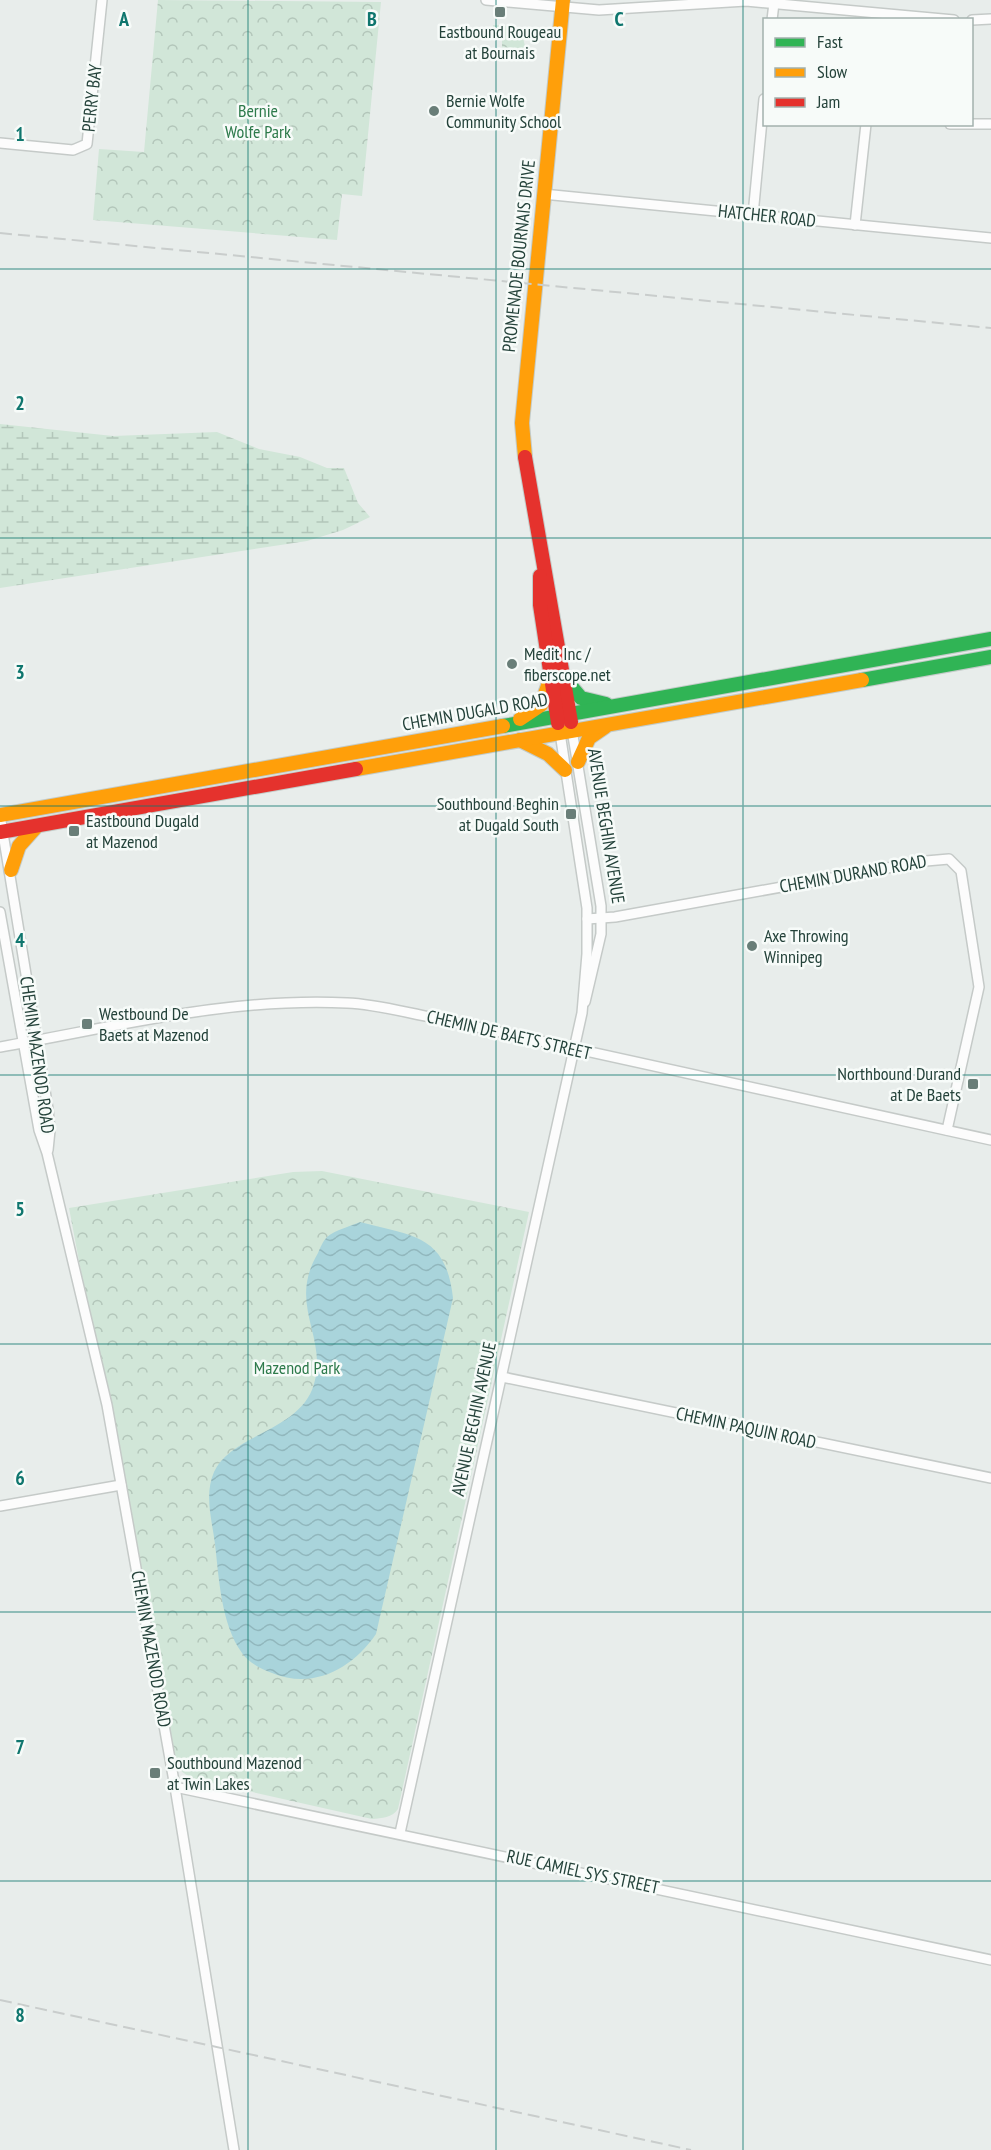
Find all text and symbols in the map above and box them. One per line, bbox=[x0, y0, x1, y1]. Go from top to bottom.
marker: Eastbound Rougeau at Bournais bbox=[493, 5, 507, 19]
text: A bbox=[118, 6, 130, 32]
text: B bbox=[367, 6, 377, 32]
text: C bbox=[614, 6, 624, 32]
legend bbox=[763, 18, 973, 126]
place label: Eastbound Rougeau at Bournais bbox=[439, 20, 561, 64]
text: Fast bbox=[817, 30, 843, 53]
text: Slow bbox=[817, 60, 848, 83]
street label: PERRY BAY bbox=[77, 62, 107, 133]
place label: Bernie Wolfe Community School bbox=[446, 89, 562, 133]
text: Jam bbox=[816, 90, 840, 113]
park label: Bernie Wolfe Park bbox=[225, 99, 291, 143]
marker: Bernie Wolfe Community School bbox=[427, 104, 441, 118]
text: 1 bbox=[15, 121, 25, 147]
street label: PROMENADE BOURNAIS DRIVE bbox=[497, 159, 540, 353]
street label: HATCHER ROAD bbox=[717, 199, 817, 232]
text: 2 bbox=[15, 390, 25, 416]
place label: Medit Inc / fiberscope.net bbox=[524, 642, 611, 686]
marker: Medit Inc / fiberscope.net bbox=[505, 657, 519, 671]
text: 3 bbox=[15, 659, 25, 685]
street label: CHEMIN DUGALD ROAD bbox=[400, 687, 549, 736]
street label: AVENUE BEGHIN AVENUE bbox=[583, 747, 630, 905]
place label: Southbound Beghin at Dugald South bbox=[437, 792, 559, 836]
marker: Southbound Beghin at Dugald South bbox=[564, 807, 578, 821]
place label: Eastbound Dugald at Mazenod bbox=[86, 809, 199, 853]
marker: Eastbound Dugald at Mazenod bbox=[67, 824, 81, 838]
street label: CHEMIN DURAND ROAD bbox=[778, 849, 928, 898]
place label: Axe Throwing Winnipeg bbox=[764, 924, 849, 968]
text: 4 bbox=[15, 927, 25, 953]
marker: Axe Throwing Winnipeg bbox=[745, 939, 759, 953]
street label: CHEMIN MAZENOD ROAD bbox=[15, 975, 60, 1135]
place label: Westbound De Baets at Mazenod bbox=[99, 1002, 209, 1046]
street label: CHEMIN DE BAETS STREET bbox=[425, 1004, 594, 1065]
marker: Westbound De Baets at Mazenod bbox=[80, 1017, 94, 1031]
place label: Northbound Durand at De Baets bbox=[837, 1062, 961, 1106]
marker: Northbound Durand at De Baets bbox=[966, 1077, 980, 1091]
text: 5 bbox=[15, 1196, 25, 1222]
street label: AVENUE BEGHIN AVENUE bbox=[446, 1340, 501, 1498]
park label: Mazenod Park bbox=[254, 1356, 340, 1379]
street label: CHEMIN PAQUIN ROAD bbox=[674, 1401, 818, 1454]
text: 6 bbox=[15, 1465, 25, 1491]
street label: CHEMIN MAZENOD ROAD bbox=[126, 1569, 177, 1729]
text: 7 bbox=[15, 1734, 25, 1760]
place label: Southbound Mazenod at Twin Lakes bbox=[167, 1751, 302, 1795]
marker: Southbound Mazenod at Twin Lakes bbox=[148, 1766, 162, 1780]
street label: RUE CAMIEL SYS STREET bbox=[505, 1844, 661, 1899]
text: 8 bbox=[15, 2002, 25, 2028]

